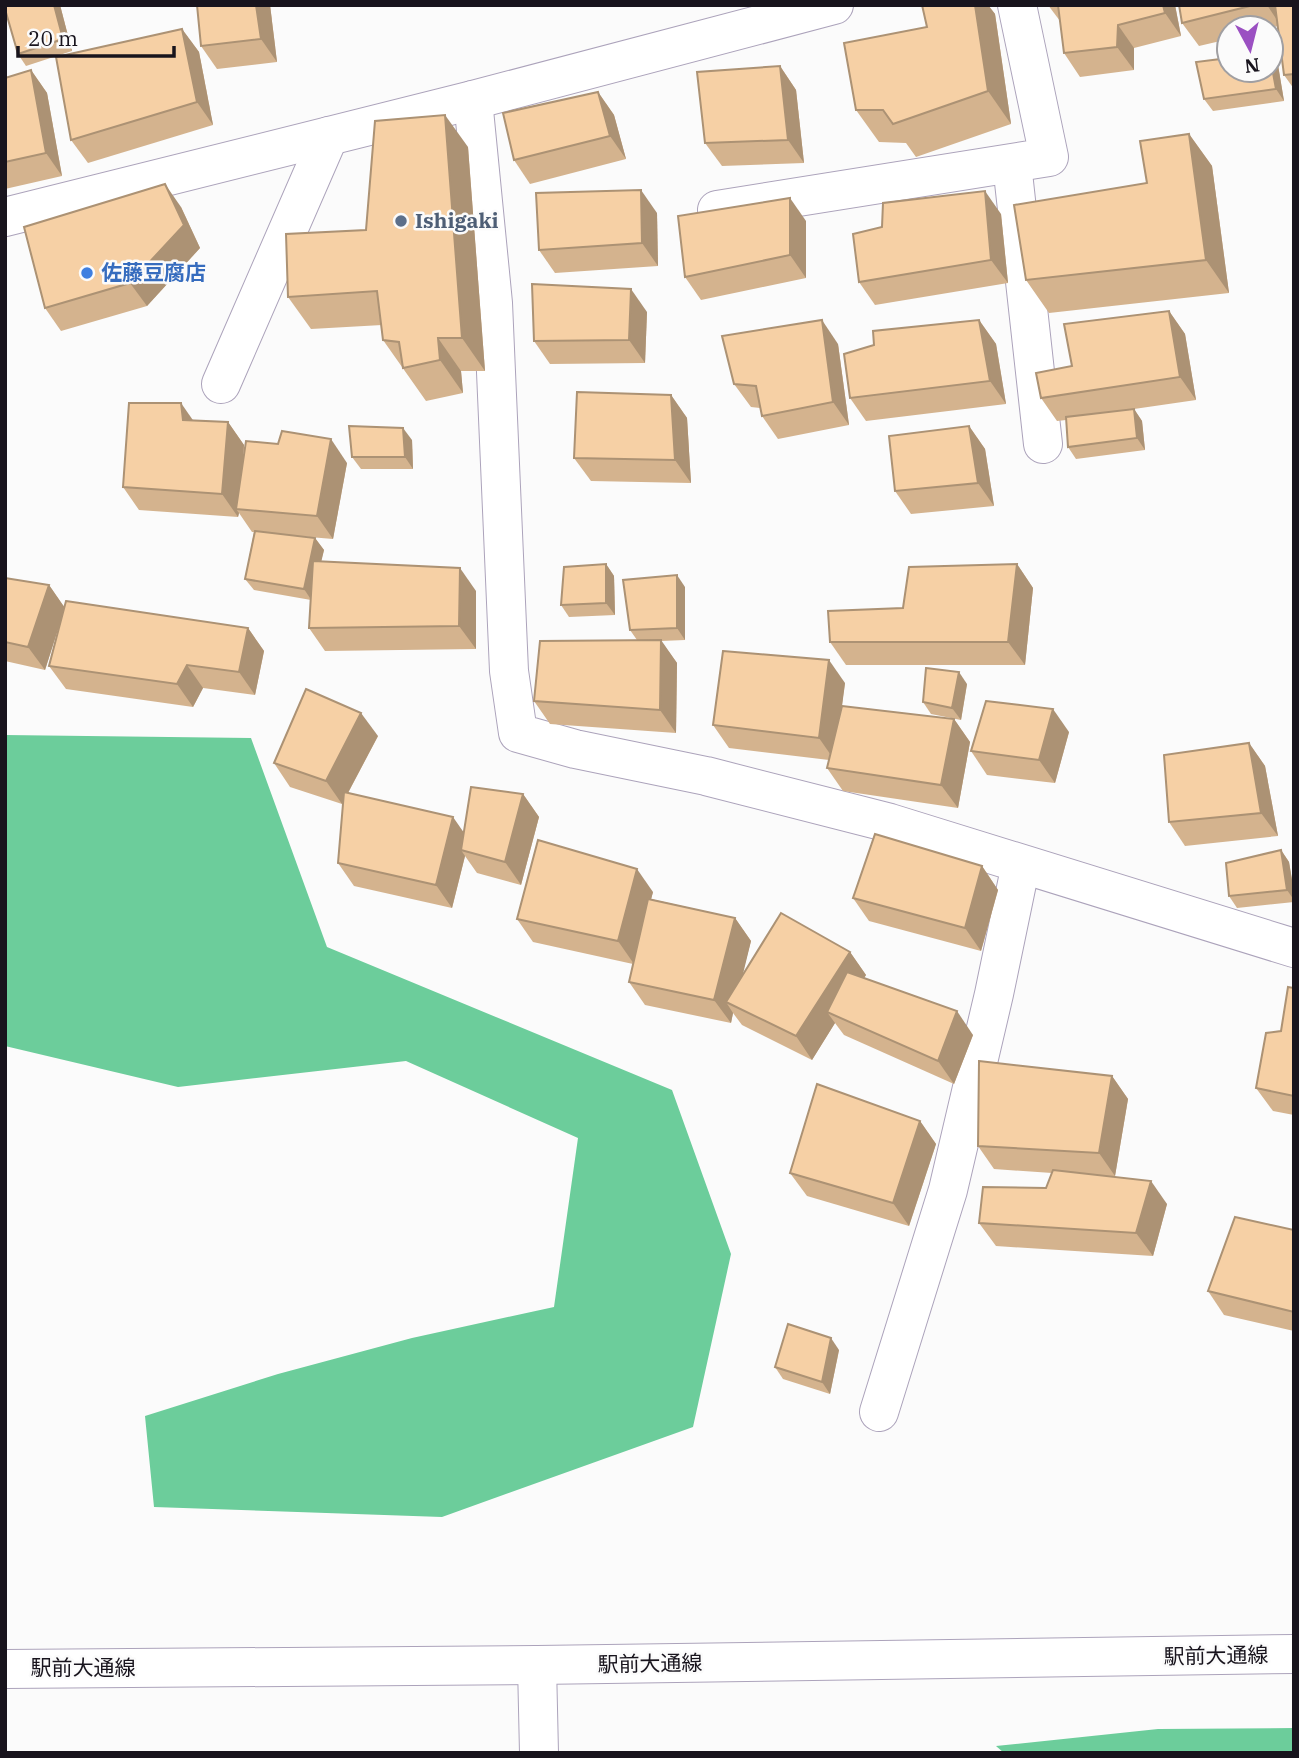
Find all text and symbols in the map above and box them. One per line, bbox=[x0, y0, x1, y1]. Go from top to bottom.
scale bar bbox=[18, 14, 173, 58]
north arrow bbox=[1215, 14, 1285, 84]
text: 20 m bbox=[28, 24, 78, 52]
text: N bbox=[1243, 53, 1261, 79]
place label: Ishigaki bbox=[415, 206, 499, 234]
marker: Ishigaki bbox=[393, 213, 409, 229]
place label: 佐藤豆腐店 bbox=[101, 258, 206, 286]
marker: 佐藤豆腐店 bbox=[79, 265, 95, 281]
street label: 駅前大通線 bbox=[1163, 1640, 1269, 1670]
street label: 駅前大通線 bbox=[597, 1648, 703, 1678]
street label: 駅前大通線 bbox=[31, 1653, 136, 1681]

